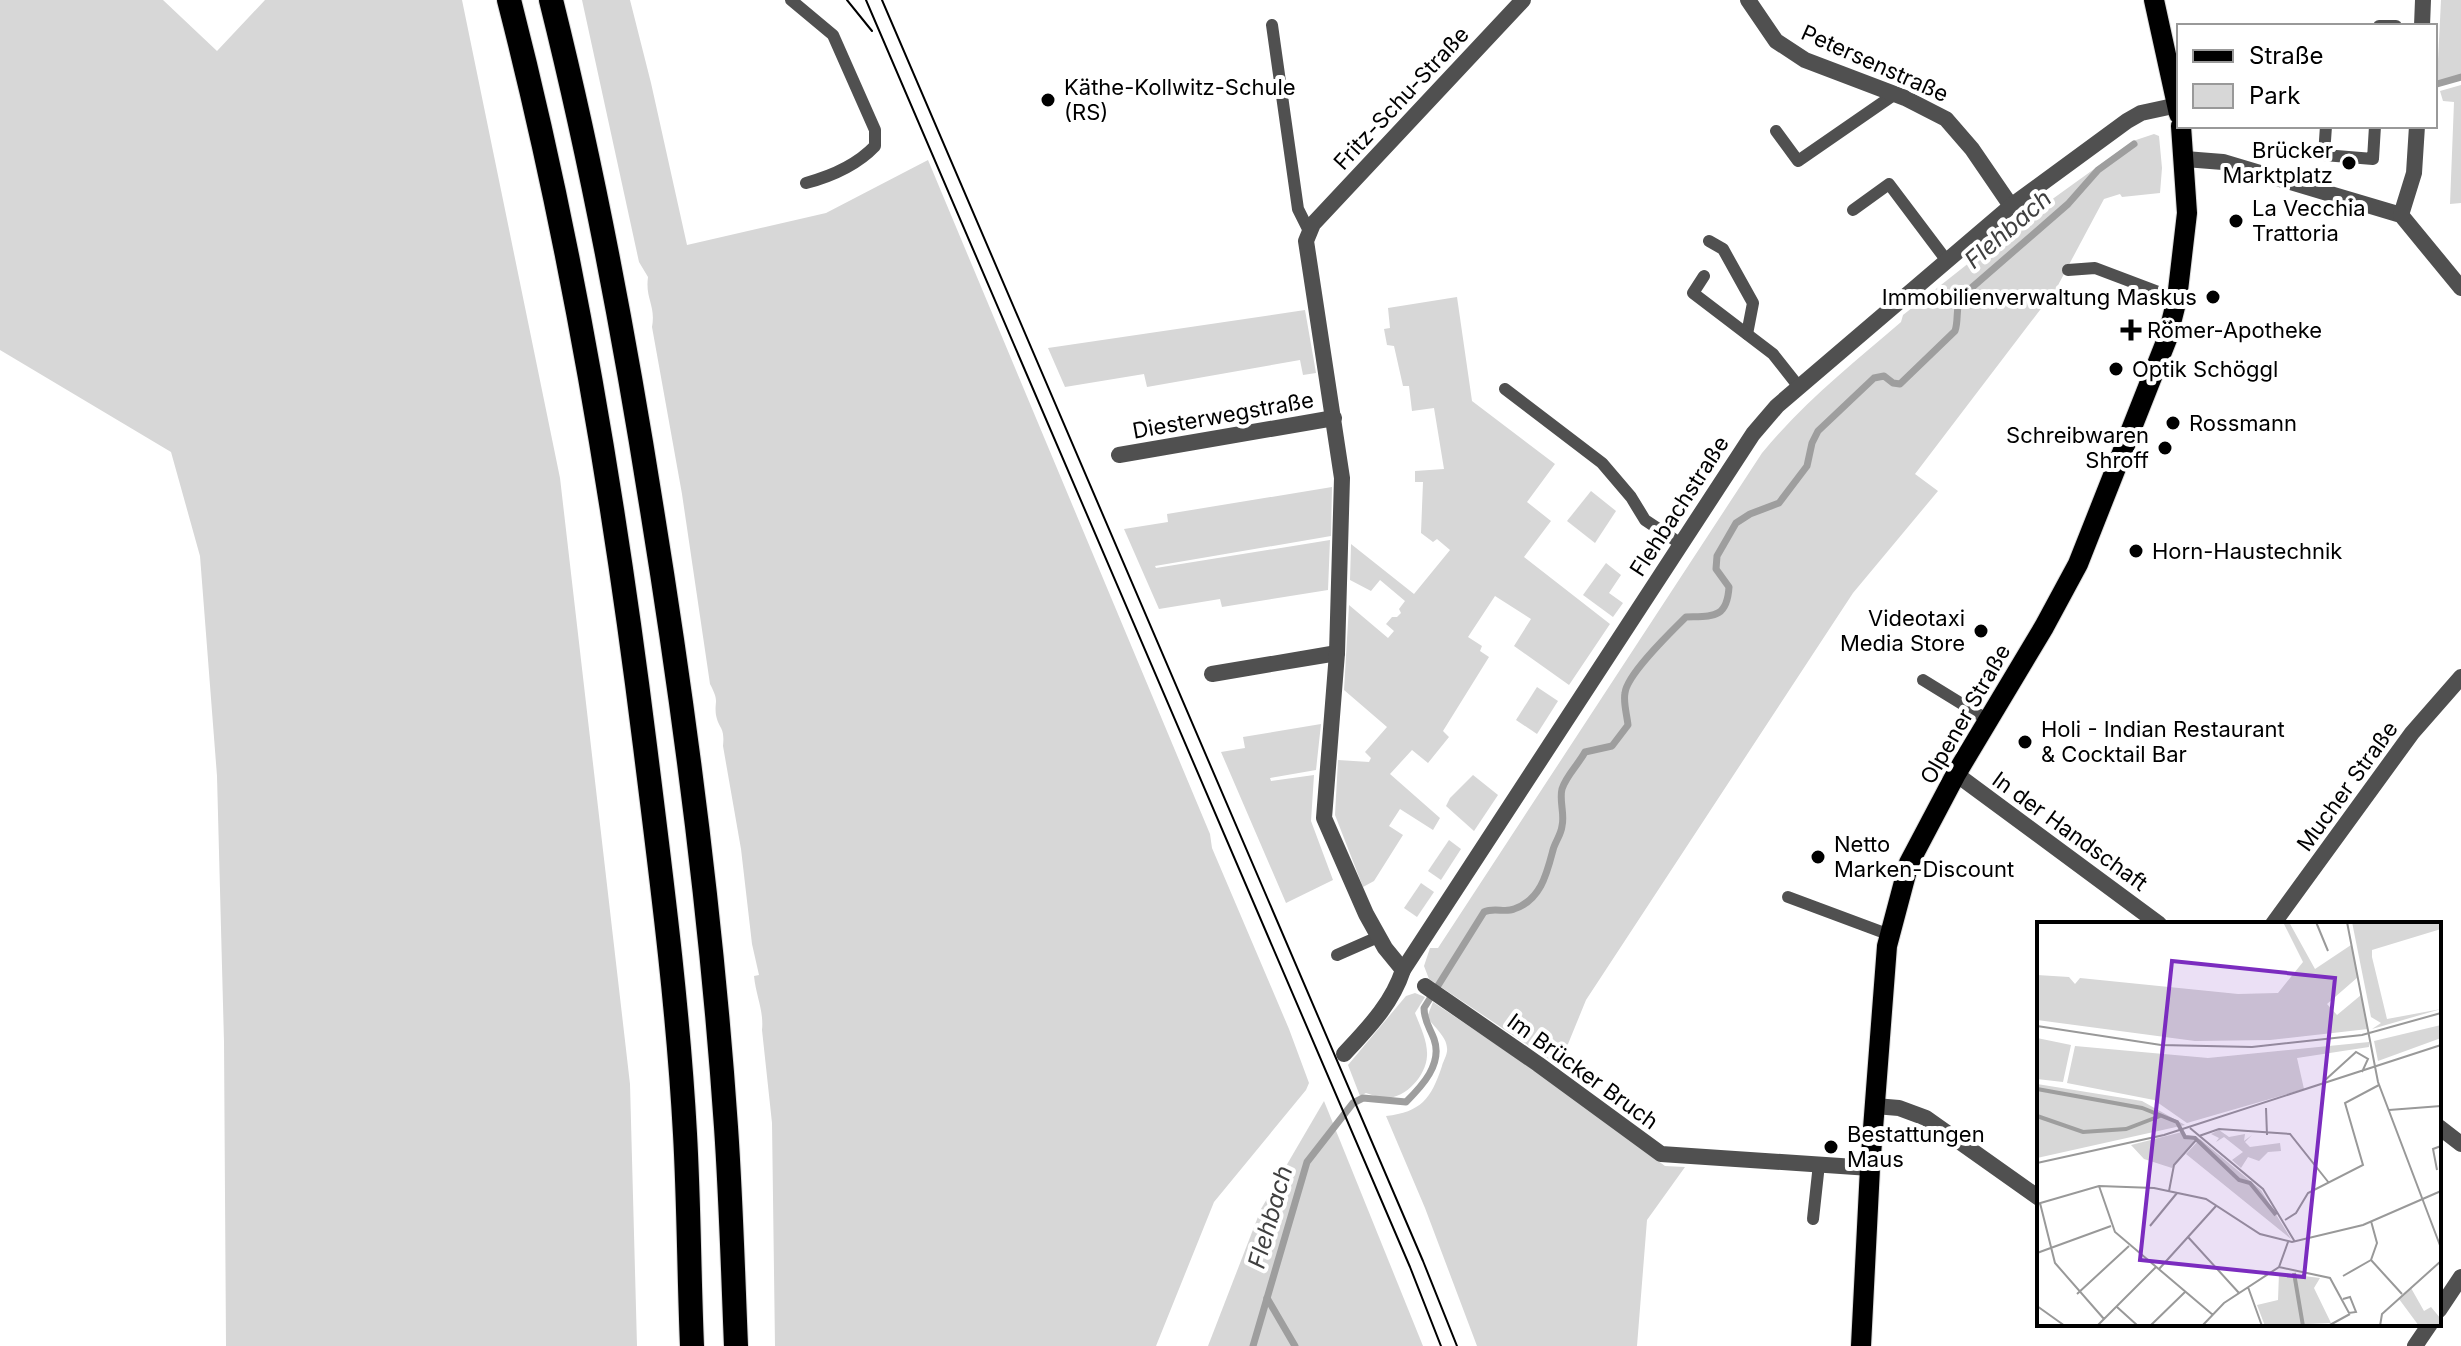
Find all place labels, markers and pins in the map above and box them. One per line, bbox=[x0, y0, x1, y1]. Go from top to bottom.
place label: Käthe-Kollwitz-Schule (RS) bbox=[1064, 74, 1296, 125]
marker: Käthe-Kollwitz-Schule (RS) bbox=[1039, 91, 1057, 109]
place label: Brücker Marktplatz bbox=[2222, 137, 2333, 188]
marker: Brücker Marktplatz bbox=[2340, 154, 2358, 172]
place label: La Vecchia Trattoria bbox=[2252, 195, 2366, 246]
marker: La Vecchia Trattoria bbox=[2227, 212, 2245, 230]
place label: Immobilienverwaltung Maskus bbox=[1882, 284, 2197, 310]
marker: Immobilienverwaltung Maskus bbox=[2204, 288, 2222, 306]
place label: Römer-Apotheke bbox=[2147, 317, 2322, 343]
marker: Römer-Apotheke bbox=[2122, 321, 2140, 339]
place label: Optik Schöggl bbox=[2132, 356, 2278, 382]
marker: Optik Schöggl bbox=[2107, 360, 2125, 378]
place label: Rossmann bbox=[2189, 410, 2297, 436]
marker: Rossmann bbox=[2164, 414, 2182, 432]
place label: Schreibwaren Shroff bbox=[2006, 422, 2149, 473]
marker: Schreibwaren Shroff bbox=[2156, 439, 2174, 457]
place label: Horn-Haustechnik bbox=[2152, 538, 2342, 564]
marker: Horn-Haustechnik bbox=[2127, 542, 2145, 560]
place label: Videotaxi Media Store bbox=[1840, 605, 1965, 656]
marker: Videotaxi Media Store bbox=[1972, 622, 1990, 640]
place label: Holi - Indian Restaurant & Cocktail Bar bbox=[2041, 716, 2285, 767]
marker: Holi - Indian Restaurant & Cocktail Bar bbox=[2016, 733, 2034, 751]
place label: Netto Marken-Discount bbox=[1834, 831, 2014, 882]
marker: Netto Marken-Discount bbox=[1809, 848, 1827, 866]
place label: Bestattungen Maus bbox=[1847, 1121, 1985, 1172]
marker: Bestattungen Maus bbox=[1822, 1138, 1840, 1156]

